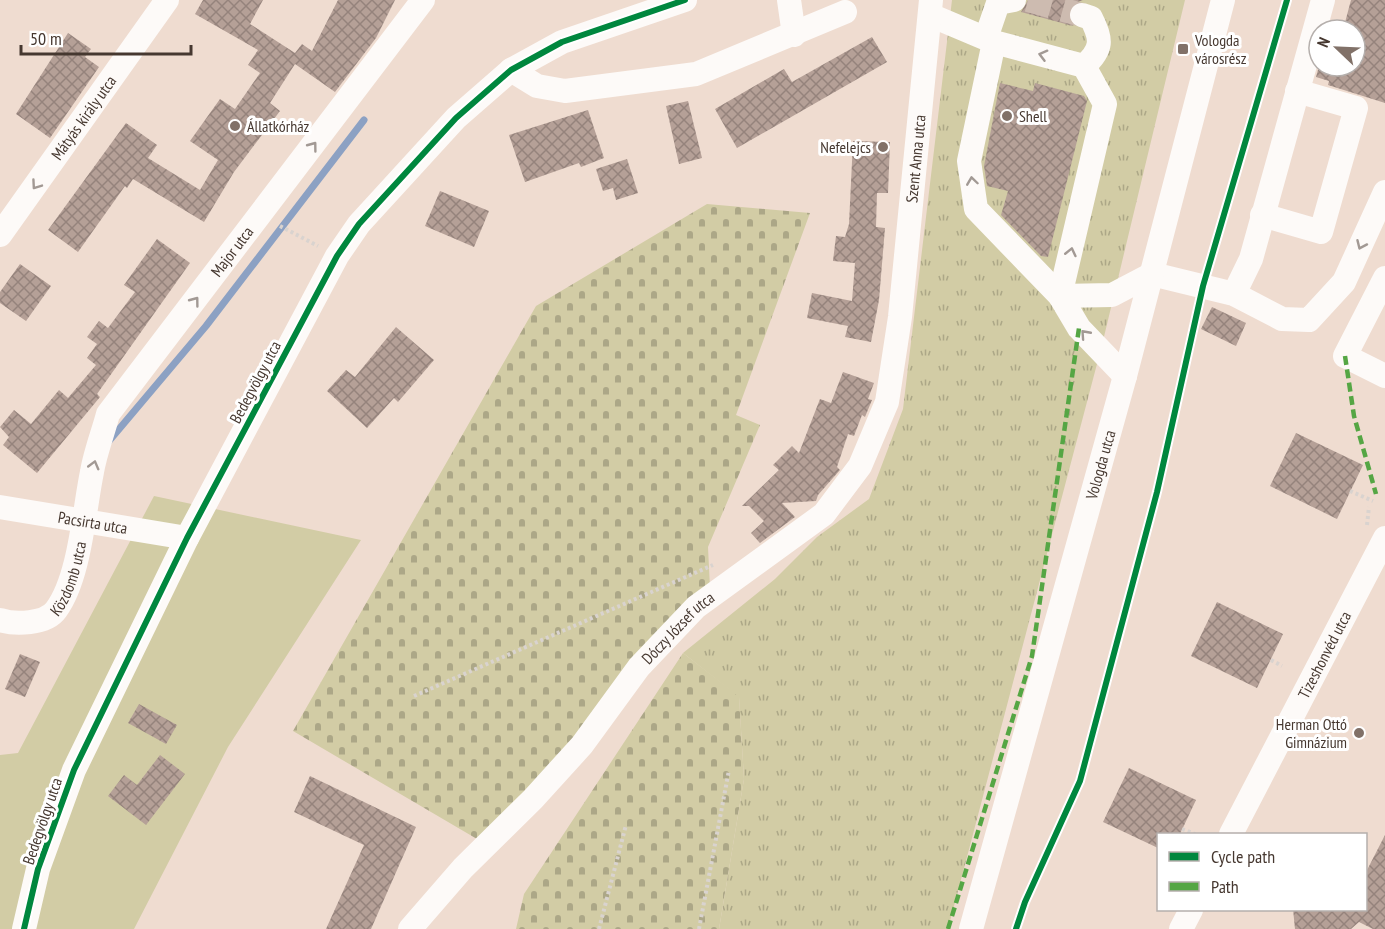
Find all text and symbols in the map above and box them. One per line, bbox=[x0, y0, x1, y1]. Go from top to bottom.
scale bar bbox=[21, 18, 190, 56]
north arrow bbox=[1307, 18, 1367, 78]
text: 50 m bbox=[30, 27, 62, 50]
place label: Vologda városrész bbox=[1194, 30, 1247, 68]
text: N bbox=[1312, 34, 1334, 50]
marker: Vologda városrész bbox=[1176, 42, 1190, 56]
one-way arrow bbox=[1038, 50, 1049, 62]
street label: Mátyás király utca bbox=[47, 72, 120, 164]
place label: Shell bbox=[1019, 106, 1047, 126]
marker: Shell bbox=[1000, 109, 1014, 123]
street label: Szent Anna utca bbox=[901, 114, 930, 204]
place label: Állatkórház bbox=[247, 116, 310, 136]
marker: Állatkórház bbox=[228, 119, 242, 133]
place label: Nefelejcs bbox=[820, 137, 871, 157]
marker: Nefelejcs bbox=[876, 140, 890, 154]
one-way arrow bbox=[306, 141, 317, 152]
one-way arrow bbox=[966, 177, 978, 186]
one-way arrow bbox=[32, 178, 43, 189]
street label: Major utca bbox=[206, 222, 257, 281]
one-way arrow bbox=[1356, 239, 1368, 250]
one-way arrow bbox=[1063, 247, 1076, 257]
one-way arrow bbox=[188, 297, 199, 308]
one-way arrow bbox=[1081, 330, 1092, 341]
street label: Bedegvölgy utca bbox=[225, 337, 285, 427]
street label: Vologda utca bbox=[1081, 428, 1119, 503]
one-way arrow bbox=[87, 460, 99, 470]
street label: Pacsirta utca bbox=[56, 507, 129, 538]
street label: Közdomb utca bbox=[45, 540, 90, 620]
street label: Dóczy József utca bbox=[637, 587, 718, 668]
street label: Tizeshonvéd utca bbox=[1293, 608, 1355, 702]
place label: Herman Ottó Gimnázium bbox=[1276, 714, 1347, 752]
marker: Herman Ottó Gimnázium bbox=[1352, 726, 1366, 740]
street label: Bedegvölgy utca bbox=[18, 775, 66, 867]
legend bbox=[1157, 833, 1367, 911]
text: Cycle path bbox=[1211, 845, 1275, 868]
text: Path bbox=[1211, 875, 1239, 898]

